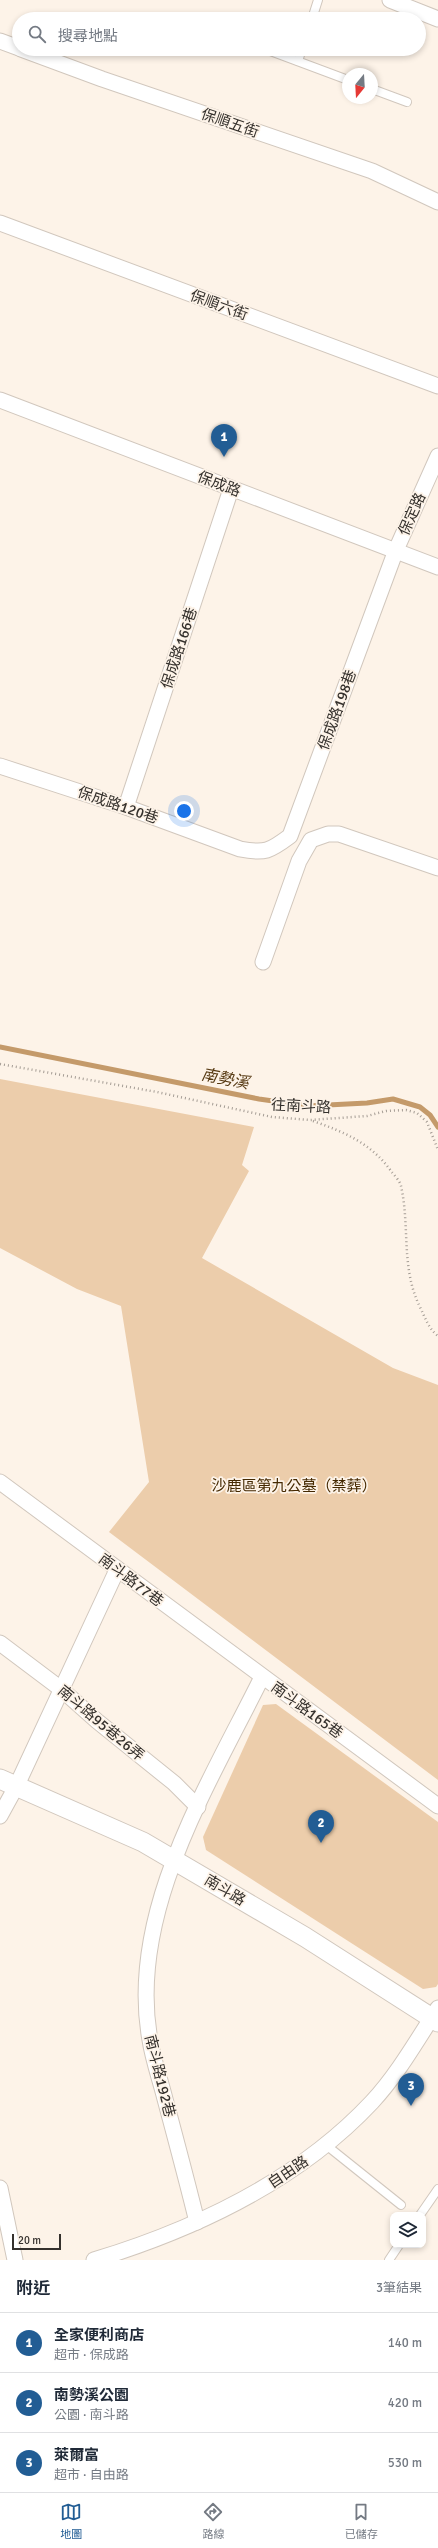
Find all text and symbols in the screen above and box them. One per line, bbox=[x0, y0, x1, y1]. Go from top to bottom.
search box bbox=[12, 12, 426, 56]
icon: search bbox=[26, 23, 48, 45]
text: 搜尋地點 bbox=[58, 27, 118, 45]
north arrow bbox=[342, 68, 378, 104]
street label: 保順五街 bbox=[199, 105, 261, 141]
street label: 保順六街 bbox=[188, 286, 250, 324]
pin: 1 bbox=[211, 424, 237, 457]
street label: 保成路 bbox=[195, 468, 243, 500]
street label: 保定路 bbox=[395, 490, 429, 538]
street label: 保成路166巷 bbox=[157, 605, 201, 691]
street label: 保成路198巷 bbox=[314, 667, 360, 753]
street label: 保成路120巷 bbox=[75, 783, 161, 827]
your location bbox=[174, 801, 194, 821]
water label: 南勢溪 bbox=[200, 1065, 252, 1094]
street label: 往南斗路 bbox=[271, 1095, 331, 1117]
park label: 沙鹿區第九公墓（禁葬） bbox=[211, 1477, 377, 1495]
street label: 南斗路77巷 bbox=[95, 1550, 167, 1610]
street label: 南斗路165巷 bbox=[268, 1678, 346, 1742]
street label: 南斗路95巷26弄 bbox=[54, 1682, 148, 1764]
pin: 2 bbox=[308, 1810, 334, 1843]
street label: 南斗路 bbox=[201, 1871, 249, 1909]
street label: 南斗路192巷 bbox=[141, 2033, 179, 2119]
pin: 3 bbox=[398, 2073, 424, 2106]
street label: 自由路 bbox=[264, 2152, 312, 2192]
map controls bbox=[390, 2212, 426, 2248]
button: layers bbox=[390, 2212, 426, 2248]
scale bar bbox=[12, 2232, 61, 2251]
text: 20 m bbox=[18, 2234, 41, 2247]
text: 附近 bbox=[16, 2278, 50, 2299]
text: 3筆結果 bbox=[376, 2280, 422, 2296]
text: 全家便利商店 bbox=[54, 2326, 144, 2344]
text: 1 bbox=[25, 2335, 33, 2351]
text: 140 m bbox=[388, 2335, 422, 2351]
text: 超市 · 保成路 bbox=[54, 2347, 129, 2363]
text: 南勢溪公園 bbox=[54, 2386, 129, 2404]
text: 2 bbox=[25, 2395, 33, 2411]
text: 420 m bbox=[388, 2395, 422, 2411]
text: 公園 · 南斗路 bbox=[54, 2407, 129, 2423]
text: 萊爾富 bbox=[54, 2446, 99, 2464]
text: 3 bbox=[25, 2455, 33, 2471]
text: 530 m bbox=[388, 2455, 422, 2471]
text: 超市 · 自由路 bbox=[54, 2467, 129, 2483]
tab: 地圖 bbox=[60, 2501, 82, 2541]
tab: 路線 bbox=[202, 2501, 224, 2541]
tab: 已儲存 bbox=[345, 2501, 378, 2541]

